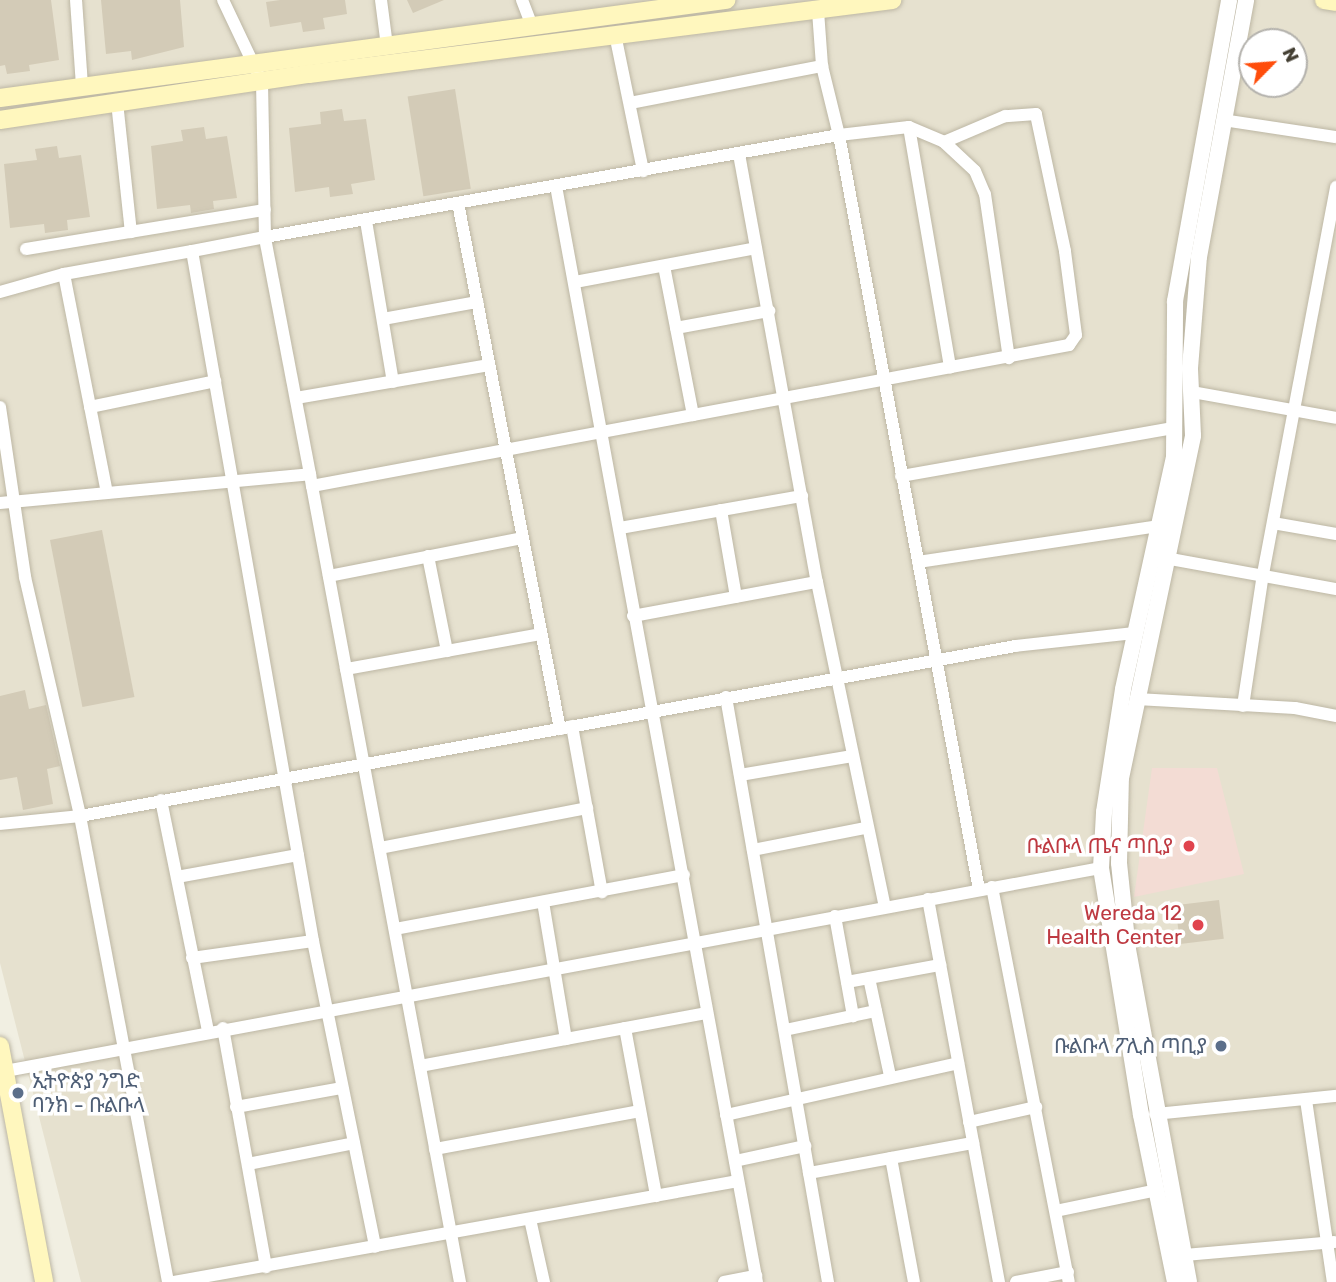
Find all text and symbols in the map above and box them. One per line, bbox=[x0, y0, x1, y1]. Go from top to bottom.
north arrow bbox=[1238, 28, 1308, 98]
text: N bbox=[1277, 44, 1304, 66]
place label: ቡልቡላ ጤና ጣቢያ bbox=[1027, 833, 1173, 859]
marker: ቡልቡላ ጤና ጣቢያ bbox=[1179, 836, 1199, 856]
place label: Wereda 12 Health Center bbox=[1046, 900, 1182, 950]
marker: Wereda 12 Health Center bbox=[1188, 915, 1208, 935]
place label: ቡልቡላ ፖሊስ ጣቢያ bbox=[1054, 1033, 1207, 1059]
marker: ቡልቡላ ፖሊስ ጣቢያ bbox=[1213, 1038, 1229, 1054]
place label: ኢትዮጵያ ንግድ ባንክ - ቡልቡላ bbox=[32, 1068, 145, 1118]
marker: ኢትዮጵያ ንግድ ባንክ - ቡልቡላ bbox=[10, 1085, 26, 1101]

